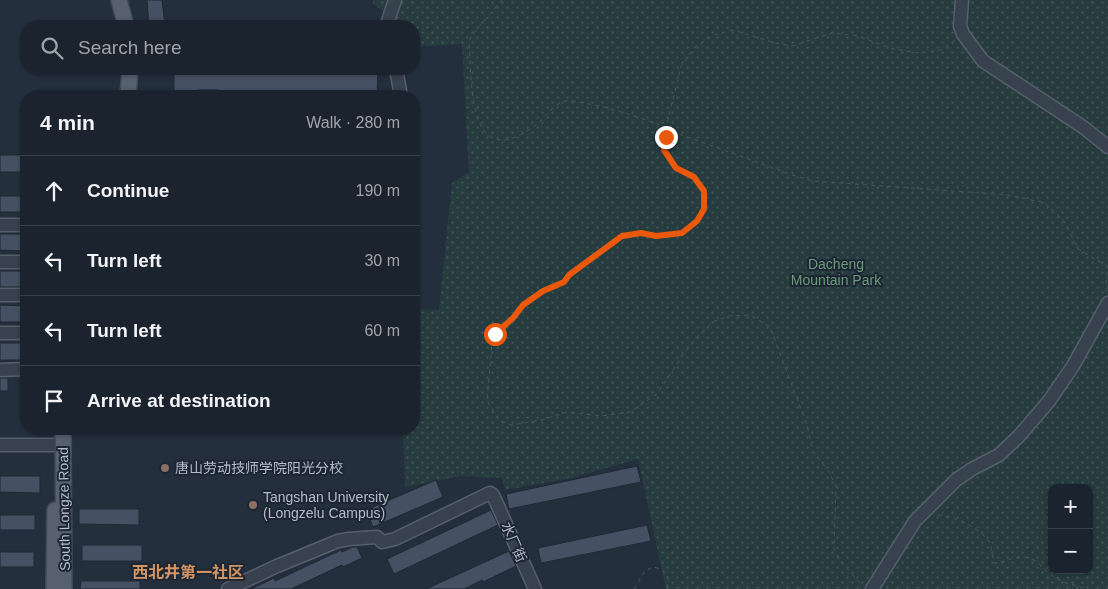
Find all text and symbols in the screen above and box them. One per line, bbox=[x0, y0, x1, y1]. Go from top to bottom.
search box bbox=[20, 20, 420, 75]
icon: search bbox=[38, 34, 66, 62]
text: Search here bbox=[78, 37, 182, 58]
text: 4 min bbox=[40, 111, 95, 134]
text: Walk · 280 m bbox=[306, 114, 400, 131]
route end bbox=[655, 126, 678, 149]
icon: ahead bbox=[40, 177, 68, 205]
text: Continue bbox=[87, 180, 169, 201]
text: 190 m bbox=[356, 182, 400, 199]
icon: left bbox=[40, 247, 68, 275]
text: Turn left bbox=[87, 250, 162, 271]
text: 30 m bbox=[364, 252, 400, 269]
park label: Dacheng Mountain Park bbox=[791, 256, 882, 288]
icon: left bbox=[40, 317, 68, 345]
text: Turn left bbox=[87, 320, 162, 341]
text: 60 m bbox=[364, 322, 400, 339]
route start bbox=[484, 323, 507, 346]
icon: arrive bbox=[40, 387, 68, 415]
text: Arrive at destination bbox=[87, 390, 271, 411]
street label: South Longze Road bbox=[55, 447, 73, 571]
place label: 唐山劳动技师学院阳光分校 bbox=[175, 460, 343, 476]
marker: 唐山劳动技师学院阳光分校 bbox=[159, 462, 171, 474]
map controls bbox=[1048, 484, 1093, 574]
button: + bbox=[1048, 484, 1093, 529]
place label: Tangshan University (Longzelu Campus) bbox=[263, 489, 389, 521]
marker: Tangshan University (Longzelu Campus) bbox=[247, 499, 259, 511]
street label: 水厂街 bbox=[498, 520, 530, 564]
button: − bbox=[1048, 529, 1093, 574]
district label: 西北井第一社区 bbox=[132, 563, 244, 581]

